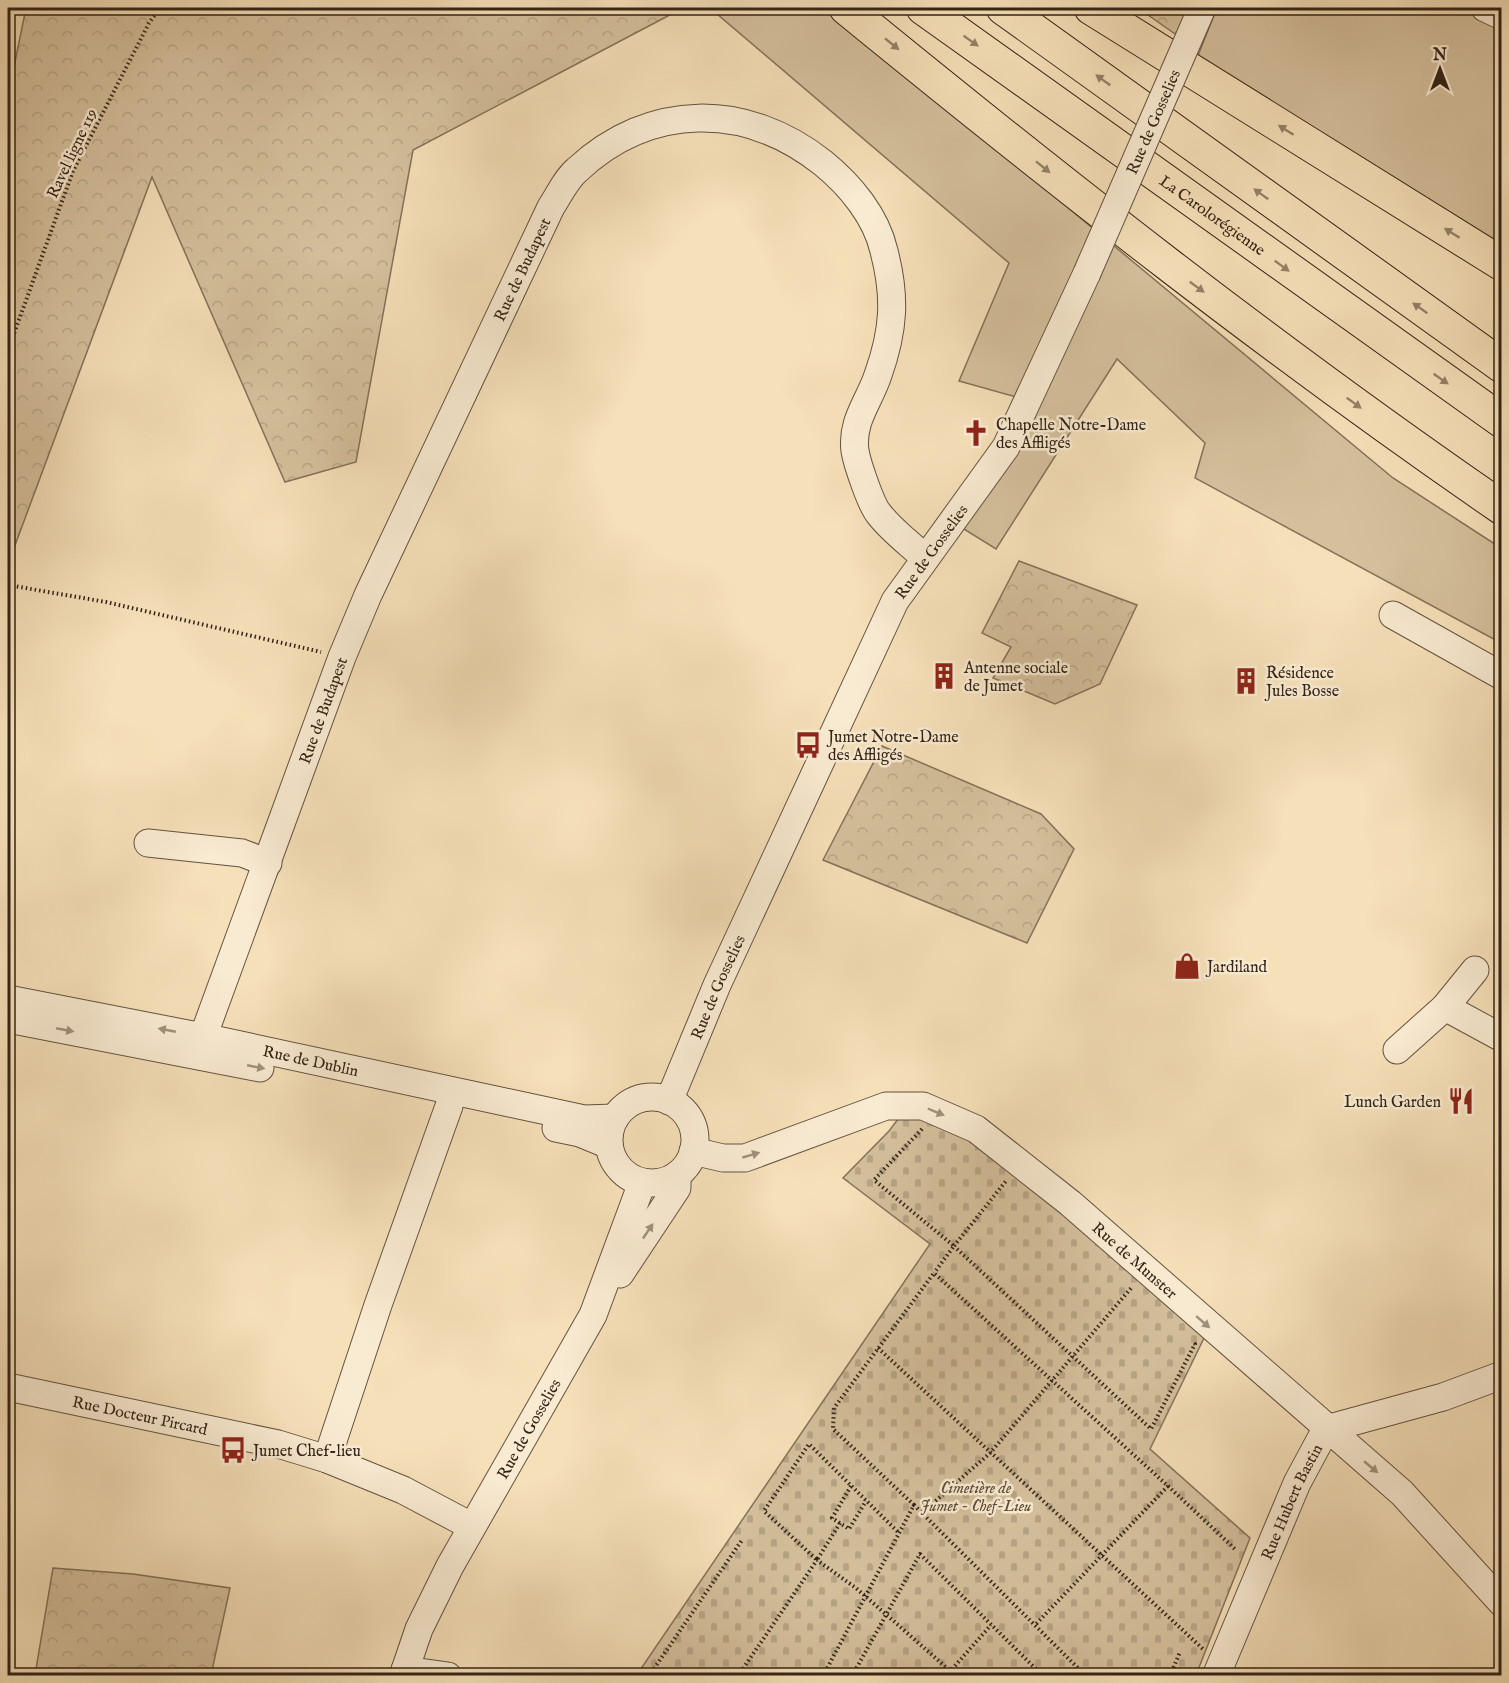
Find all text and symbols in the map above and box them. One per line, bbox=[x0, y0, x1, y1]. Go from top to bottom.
one-way arrow bbox=[963, 35, 979, 47]
one-way arrow bbox=[884, 38, 900, 51]
north arrow bbox=[1410, 39, 1470, 99]
text: N bbox=[1432, 46, 1447, 66]
street label: Rue de Gosselies bbox=[1123, 67, 1186, 178]
one-way arrow bbox=[1096, 74, 1112, 86]
street label: Ravel ligne 119 bbox=[43, 106, 102, 202]
one-way arrow bbox=[1278, 125, 1294, 136]
one-way arrow bbox=[1035, 161, 1051, 174]
street label: La Carolorégienne bbox=[1155, 172, 1268, 261]
one-way arrow bbox=[1254, 188, 1270, 200]
street label: Rue de Budapest bbox=[490, 215, 557, 325]
one-way arrow bbox=[1444, 227, 1460, 238]
one-way arrow bbox=[1274, 260, 1290, 272]
one-way arrow bbox=[1189, 281, 1204, 293]
one-way arrow bbox=[1412, 302, 1428, 314]
one-way arrow bbox=[1433, 373, 1449, 385]
one-way arrow bbox=[1346, 397, 1361, 409]
place label: Chapelle Notre-Dame des Affligés bbox=[996, 416, 1146, 454]
church icon: Chapelle Notre-Dame des Affligés bbox=[961, 418, 991, 448]
street label: Rue de Gosselies bbox=[892, 501, 974, 604]
street label: Rue de Budapest bbox=[296, 654, 353, 767]
place label: Antenne sociale de Jumet bbox=[963, 659, 1068, 697]
building icon: Antenne sociale de Jumet bbox=[929, 661, 959, 691]
place label: Résidence Jules Bosse bbox=[1264, 664, 1339, 702]
building icon: Résidence Jules Bosse bbox=[1231, 666, 1261, 696]
place label: Jumet Notre-Dame des Affligés bbox=[826, 728, 959, 766]
bus stop icon: Jumet Notre-Dame des Affligés bbox=[793, 730, 823, 760]
street label: Rue de Gosselies bbox=[688, 932, 751, 1043]
shop icon: Jardiland bbox=[1172, 951, 1202, 981]
place label: Jardiland bbox=[1205, 958, 1268, 978]
one-way arrow bbox=[157, 1025, 176, 1034]
one-way arrow bbox=[56, 1026, 75, 1035]
street label: Rue de Dublin bbox=[261, 1042, 361, 1082]
one-way arrow bbox=[247, 1063, 266, 1072]
restaurant icon: Lunch Garden bbox=[1446, 1086, 1476, 1116]
place label: Lunch Garden bbox=[1344, 1093, 1441, 1113]
one-way arrow bbox=[927, 1108, 945, 1117]
one-way arrow bbox=[742, 1150, 760, 1159]
street label: Rue de Munster bbox=[1087, 1219, 1181, 1304]
one-way arrow bbox=[642, 1223, 653, 1239]
one-way arrow bbox=[1195, 1315, 1210, 1328]
street label: Rue de Gosselies bbox=[494, 1376, 567, 1483]
street label: Rue Docteur Pircard bbox=[70, 1393, 210, 1441]
bus stop icon: Jumet Chef-lieu bbox=[218, 1435, 248, 1465]
street label: Rue Hubert Bastin bbox=[1258, 1441, 1328, 1563]
place label: Jumet Chef-lieu bbox=[251, 1442, 361, 1462]
one-way arrow bbox=[1363, 1460, 1378, 1473]
park label: Cimetière de Jumet - Chef-Lieu bbox=[921, 1479, 1031, 1517]

